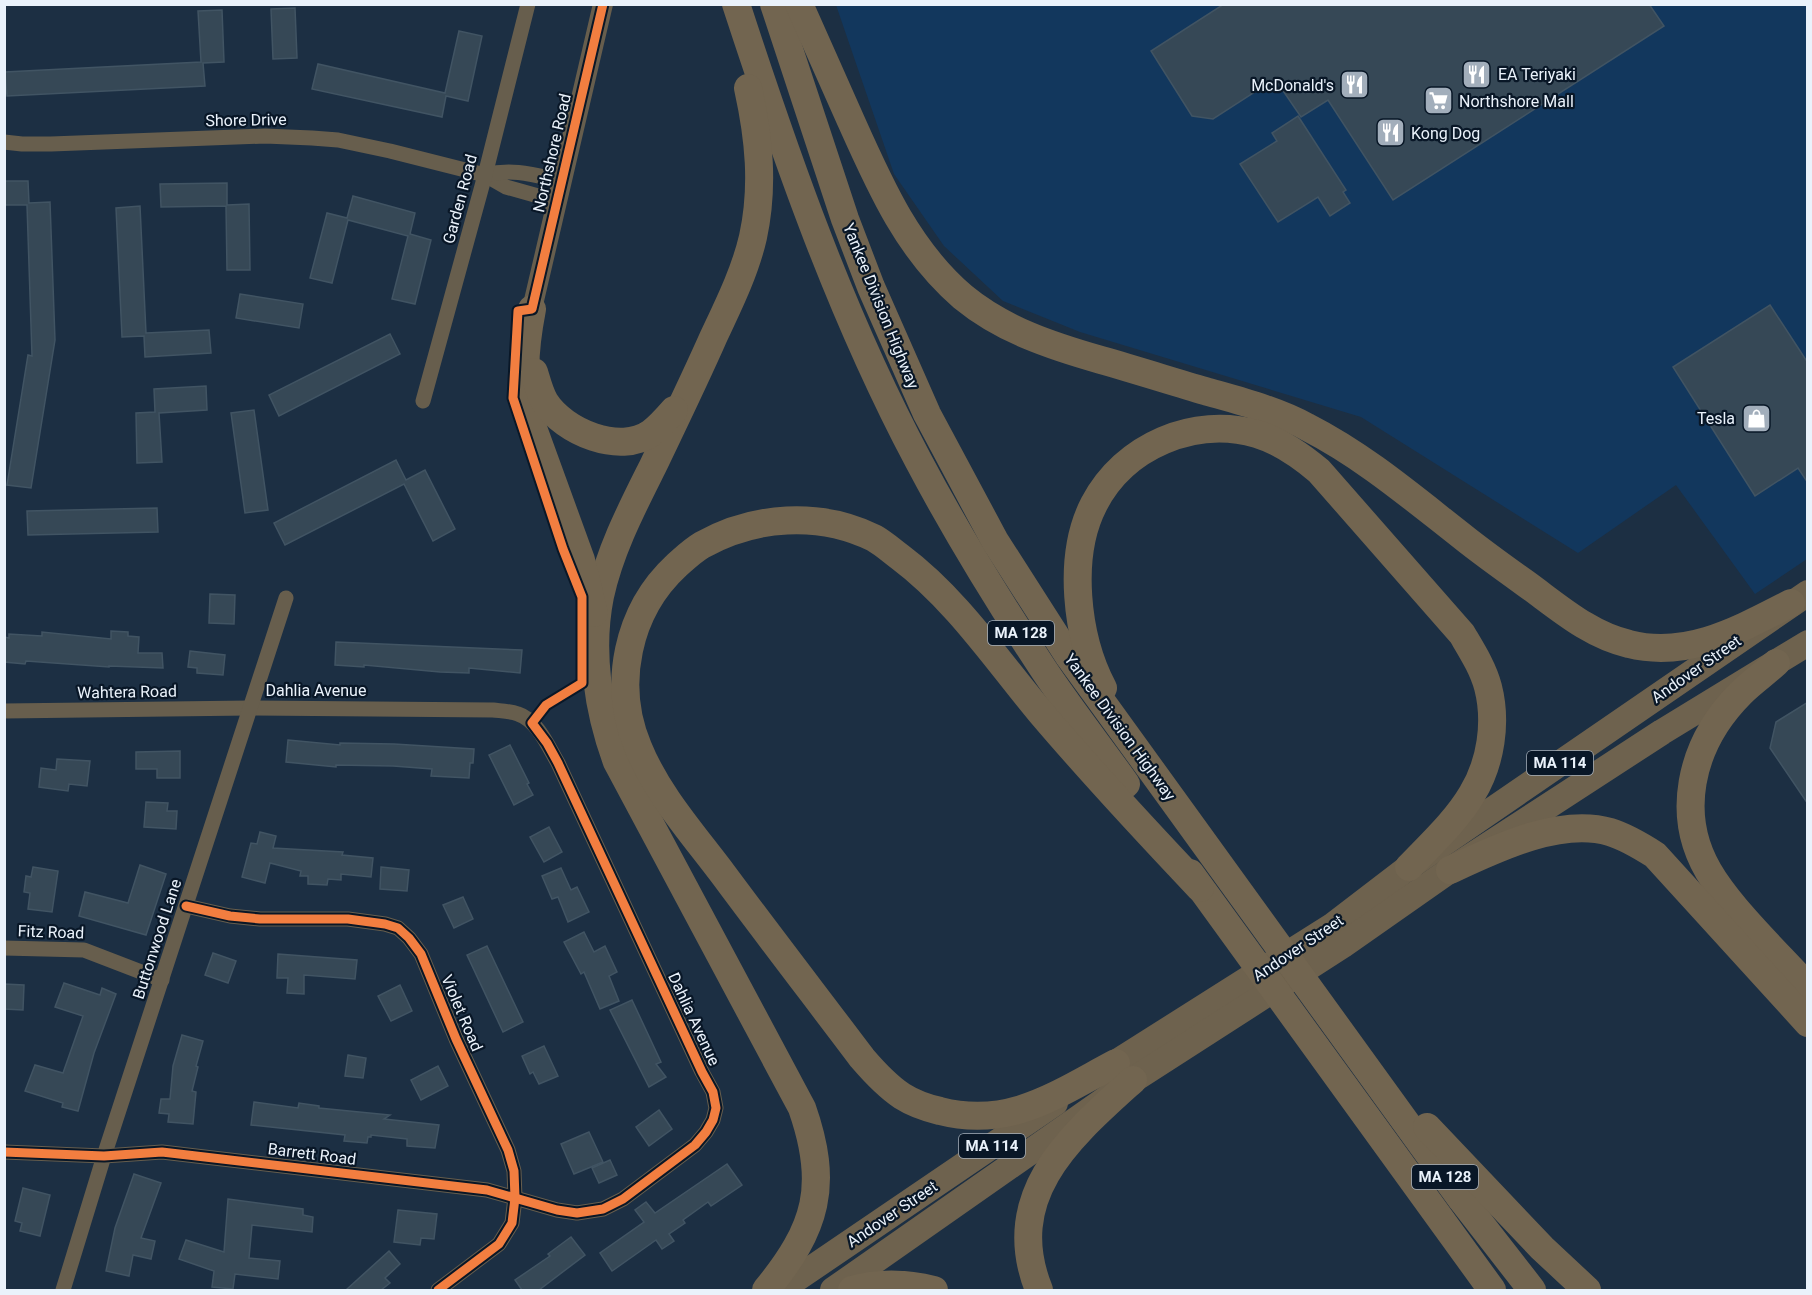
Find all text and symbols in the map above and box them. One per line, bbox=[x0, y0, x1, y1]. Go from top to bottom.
restaurant icon: EA Teriyaki bbox=[1461, 58, 1493, 90]
place label: EA Teriyaki bbox=[1498, 65, 1576, 84]
restaurant icon: McDonald's bbox=[1339, 69, 1371, 101]
place label: McDonald's bbox=[1251, 76, 1334, 95]
supermarket icon: Northshore Mall bbox=[1422, 85, 1454, 117]
street label: Northshore Road bbox=[529, 92, 575, 214]
place label: Northshore Mall bbox=[1459, 92, 1574, 111]
street label: Shore Drive bbox=[205, 110, 287, 130]
restaurant icon: Kong Dog bbox=[1374, 117, 1406, 149]
place label: Kong Dog bbox=[1411, 124, 1480, 143]
street label: Garden Road bbox=[439, 152, 481, 246]
street label: Yankee Division Highway bbox=[839, 220, 923, 392]
shop icon: Tesla bbox=[1740, 402, 1772, 434]
place label: Tesla bbox=[1697, 409, 1735, 428]
road number: MA 128 bbox=[988, 621, 1054, 645]
street label: Andover Street bbox=[1648, 631, 1744, 707]
street label: Yankee Division Highway bbox=[1060, 650, 1180, 804]
street label: Dahlia Avenue bbox=[266, 681, 366, 700]
street label: Wahtera Road bbox=[77, 682, 177, 702]
road number: MA 114 bbox=[1527, 751, 1593, 775]
street label: Buttonwood Lane bbox=[129, 877, 185, 1001]
street label: Andover Street bbox=[1249, 911, 1347, 985]
street label: Fitz Road bbox=[17, 921, 85, 943]
street label: Dahlia Avenue bbox=[664, 969, 724, 1069]
street label: Violet Road bbox=[437, 972, 487, 1054]
road number: MA 114 bbox=[959, 1134, 1025, 1158]
street label: Barrett Road bbox=[267, 1139, 357, 1169]
road number: MA 128 bbox=[1412, 1165, 1478, 1189]
street label: Andover Street bbox=[843, 1177, 941, 1251]

